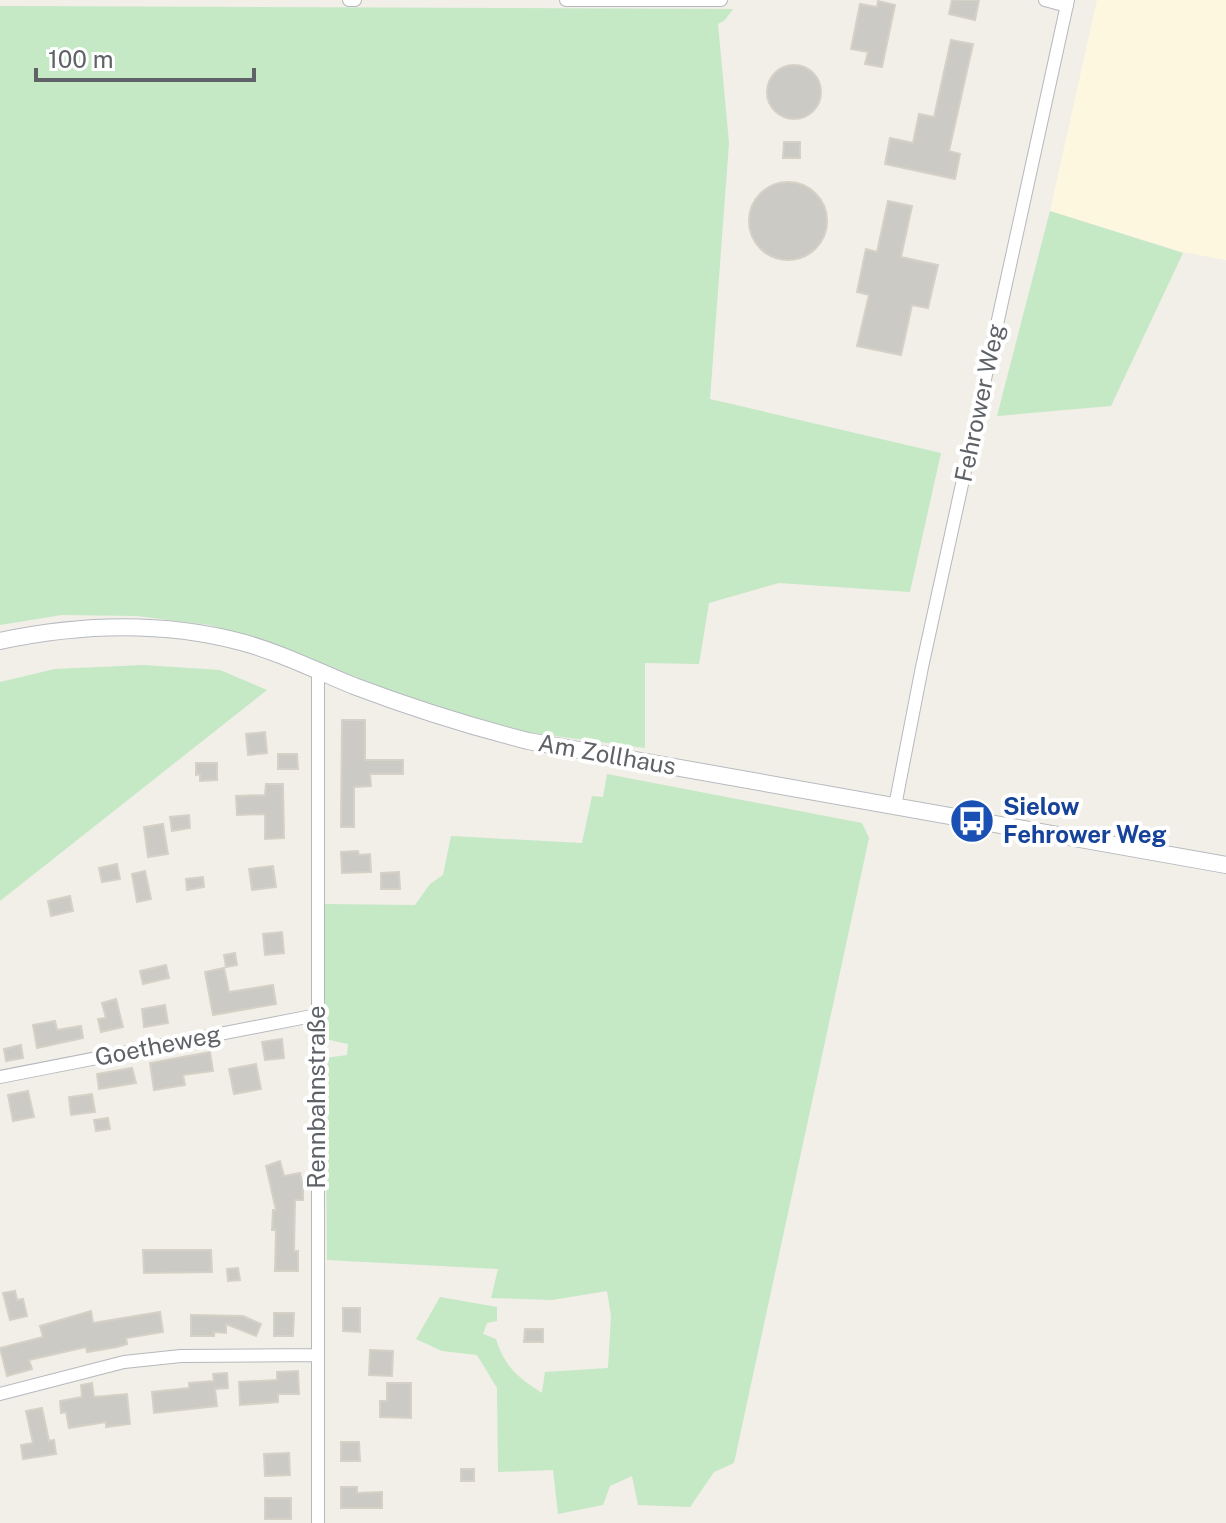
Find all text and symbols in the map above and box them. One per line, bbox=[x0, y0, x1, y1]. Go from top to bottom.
scale bar bbox=[36, 32, 254, 82]
text: 100 m bbox=[48, 45, 114, 73]
street label: Fehrower Weg bbox=[949, 321, 1009, 484]
street label: Am Zollhaus bbox=[536, 728, 678, 780]
place label: Sielow Fehrower Weg bbox=[1003, 792, 1167, 848]
bus stop icon: Sielow Fehrower Weg bbox=[948, 797, 996, 845]
street label: Rennbahnstraße bbox=[302, 1005, 330, 1189]
street label: Goetheweg bbox=[92, 1019, 223, 1071]

